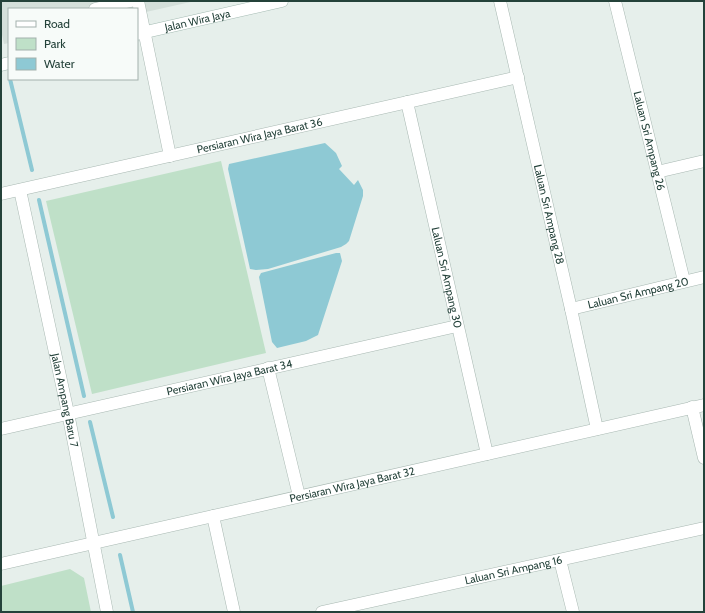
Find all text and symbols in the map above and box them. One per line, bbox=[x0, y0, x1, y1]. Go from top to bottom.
street label: Jalan Wira Jaya bbox=[162, 6, 232, 35]
legend bbox=[8, 8, 138, 80]
text: Road bbox=[44, 16, 70, 31]
text: Park bbox=[44, 36, 66, 51]
text: Water bbox=[44, 56, 75, 71]
street label: Laluan Sri Ampang 26 bbox=[630, 90, 668, 192]
street label: Persiaran Wira Jaya Barat 36 bbox=[195, 114, 324, 157]
street label: Laluan Sri Ampang 28 bbox=[531, 163, 567, 266]
street label: Laluan Sri Ampang 30 bbox=[429, 226, 465, 330]
street label: Laluan Sri Ampang 20 bbox=[586, 274, 690, 312]
street label: Jalan Ampang Baru 7 bbox=[48, 351, 82, 449]
street label: Persiaran Wira Jaya Barat 34 bbox=[165, 356, 294, 398]
street label: Persiaran Wira Jaya Barat 32 bbox=[288, 464, 416, 506]
street label: Laluan Sri Ampang 16 bbox=[463, 552, 564, 587]

